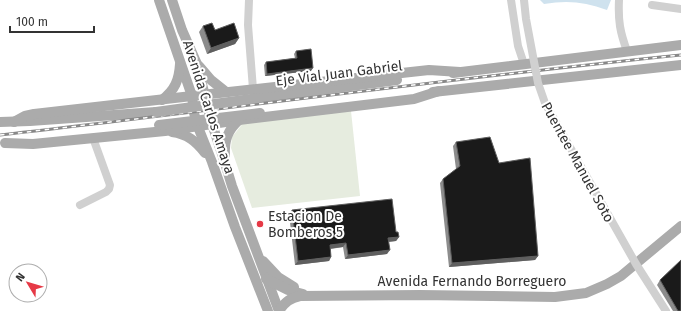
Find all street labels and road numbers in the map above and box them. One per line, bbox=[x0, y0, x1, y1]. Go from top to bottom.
street label: Avenida Carlos Amaya bbox=[179, 38, 238, 176]
street label: Eje Vial Juan Gabriel bbox=[275, 57, 403, 90]
street label: Puentee Manuel Soto bbox=[537, 99, 618, 225]
street label: Avenida Fernando Borreguero bbox=[378, 273, 566, 290]

